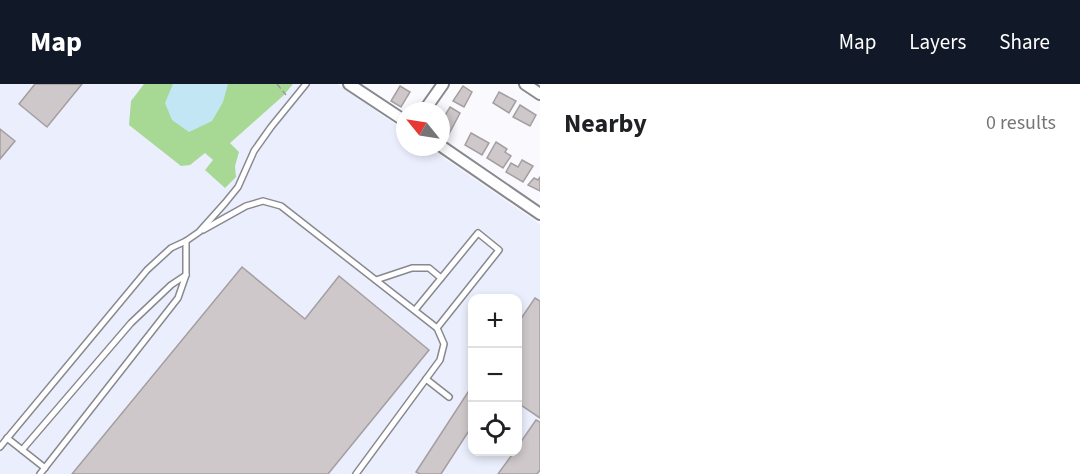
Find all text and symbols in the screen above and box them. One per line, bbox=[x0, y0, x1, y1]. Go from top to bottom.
text: Map bbox=[30, 22, 82, 62]
text: Map bbox=[839, 27, 876, 57]
text: Layers bbox=[909, 27, 966, 57]
text: Share bbox=[999, 27, 1050, 57]
north arrow bbox=[396, 102, 450, 156]
text: Nearby bbox=[564, 105, 647, 142]
text: 0 results bbox=[986, 109, 1056, 137]
map controls bbox=[468, 294, 522, 456]
button: + bbox=[468, 294, 522, 348]
button: − bbox=[468, 348, 522, 402]
button: locate bbox=[468, 402, 522, 456]

